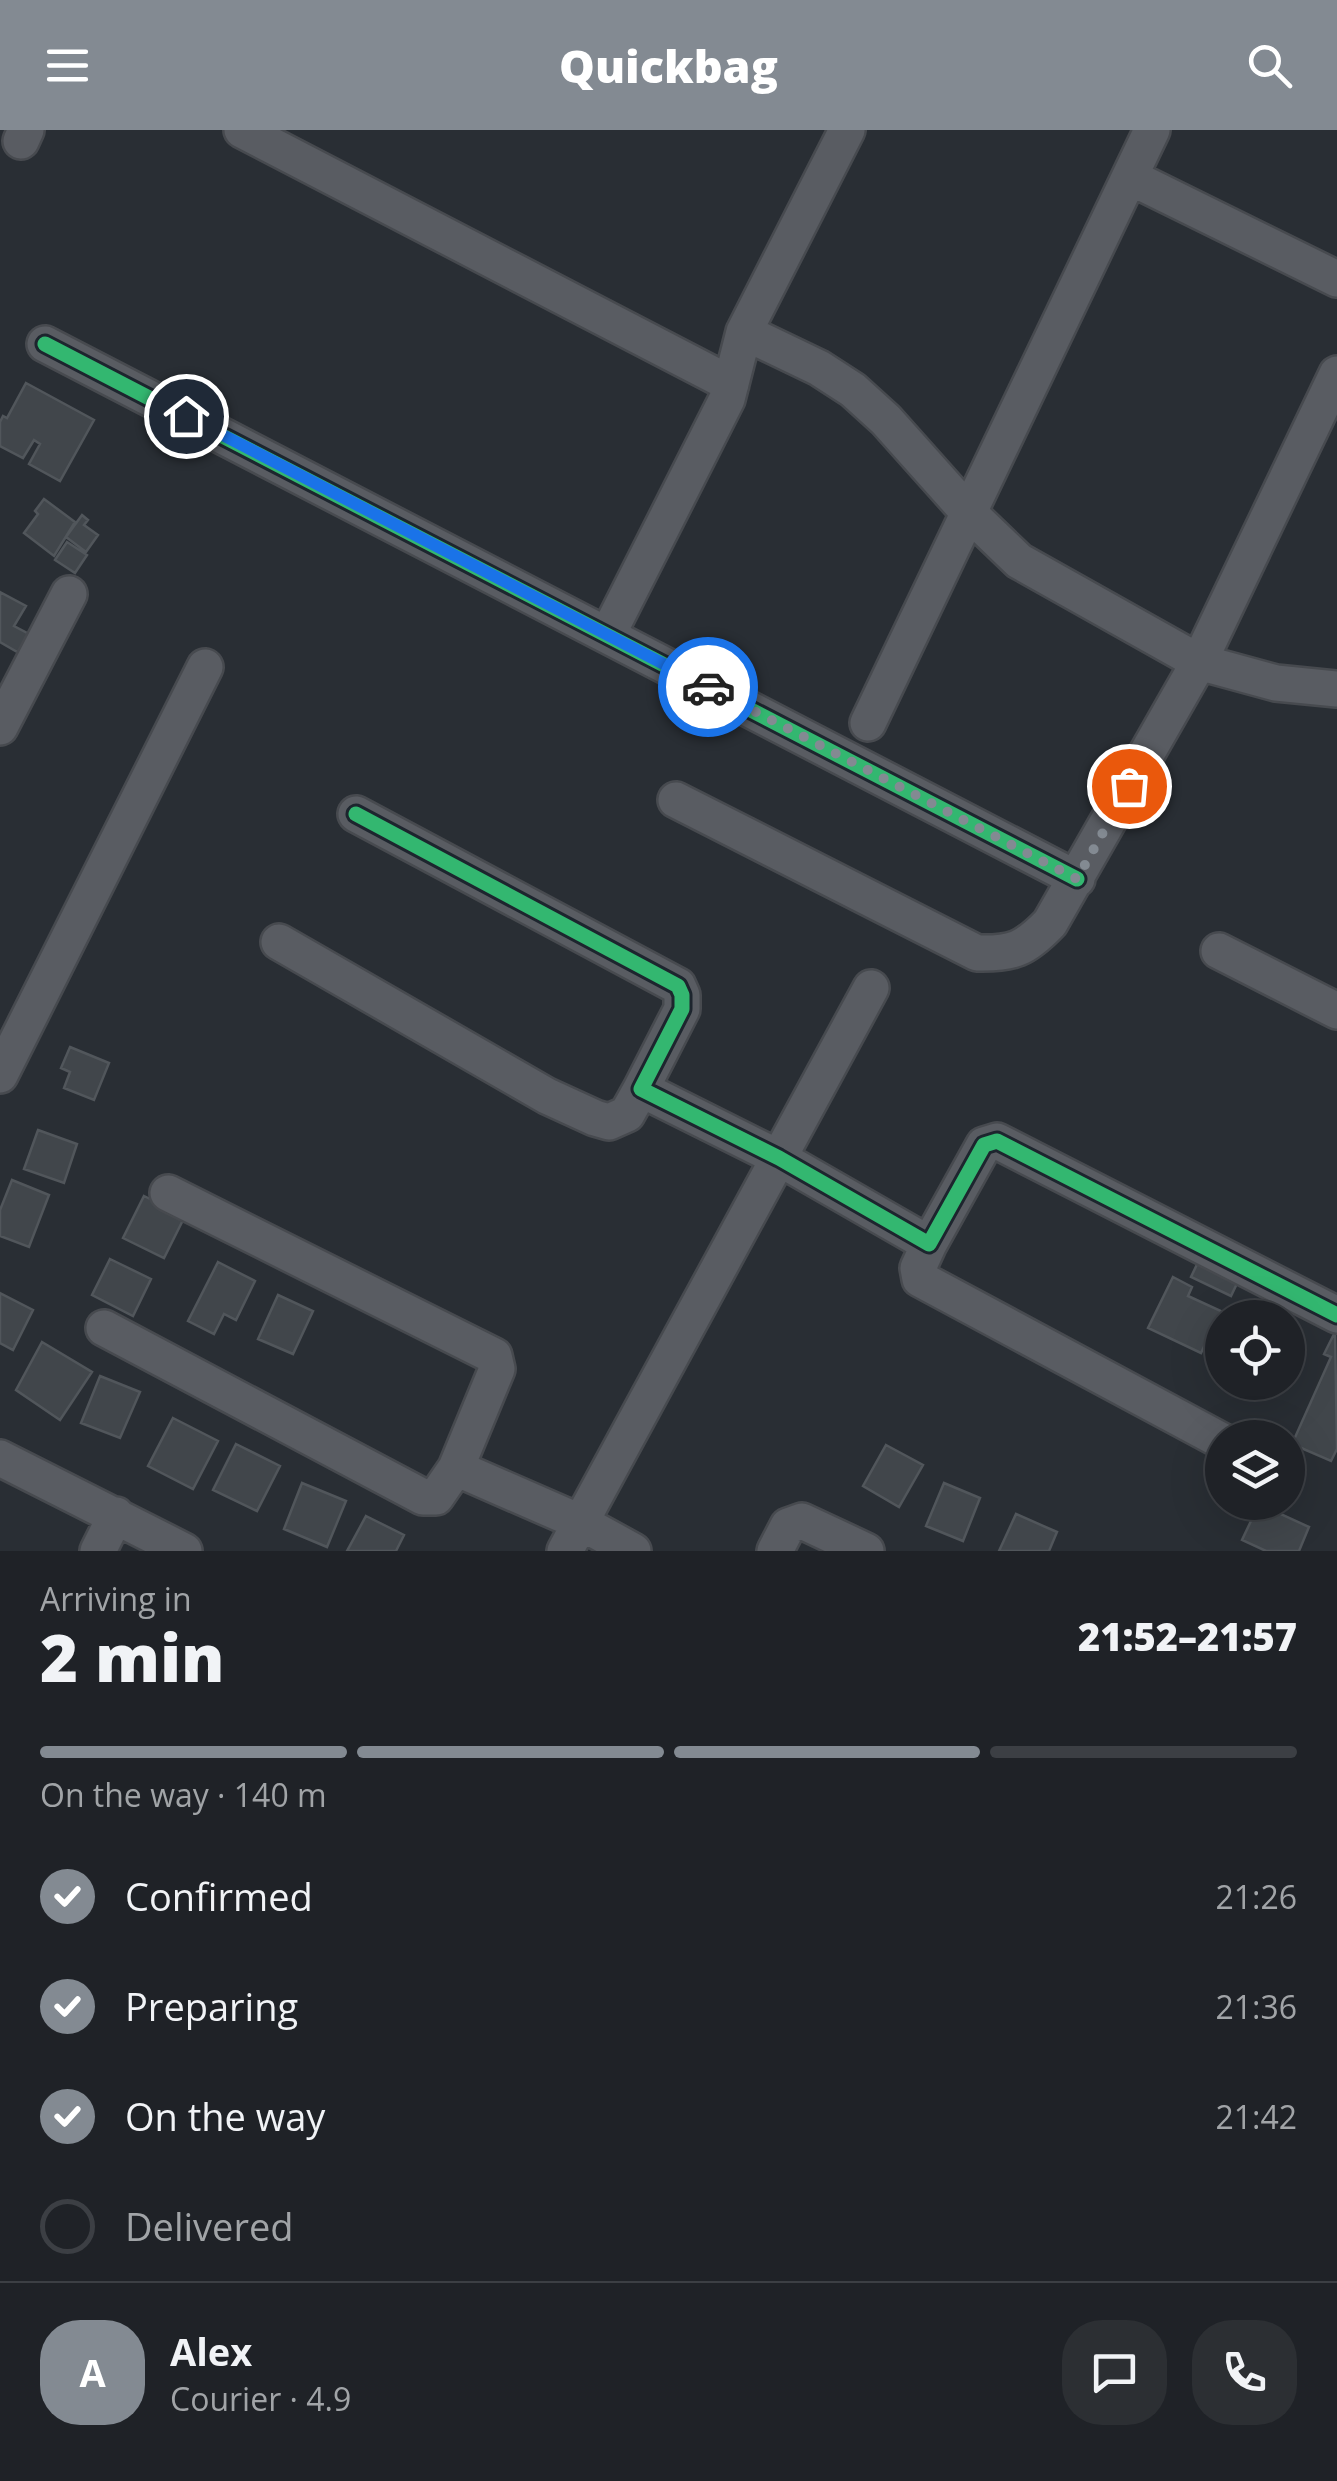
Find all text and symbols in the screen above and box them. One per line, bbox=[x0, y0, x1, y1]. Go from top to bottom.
text: Quickbag bbox=[559, 35, 778, 96]
icon: menu bbox=[40, 38, 95, 93]
icon: search bbox=[1242, 38, 1297, 93]
pin bbox=[144, 374, 229, 459]
icon: home bbox=[159, 389, 214, 444]
courier bbox=[658, 637, 758, 737]
icon: car bbox=[681, 660, 736, 715]
pin bbox=[1087, 744, 1172, 829]
icon: bag bbox=[1102, 759, 1157, 814]
map controls bbox=[1205, 1300, 1305, 1520]
button: locate bbox=[1205, 1300, 1305, 1400]
button: layers bbox=[1205, 1420, 1305, 1520]
text: Arriving in bbox=[40, 1577, 192, 1620]
text: 21:52–21:57 bbox=[1078, 1610, 1297, 1662]
text: 2 min bbox=[40, 1613, 225, 1701]
text: On the way · 140 m bbox=[40, 1773, 327, 1816]
icon: check bbox=[40, 1869, 95, 1924]
text: Confirmed bbox=[125, 1870, 313, 1922]
text: 21:26 bbox=[1215, 1875, 1297, 1918]
icon: check bbox=[40, 1979, 95, 2034]
text: Preparing bbox=[125, 1980, 298, 2032]
text: 21:36 bbox=[1215, 1985, 1297, 2028]
icon: check bbox=[40, 2089, 95, 2144]
text: On the way bbox=[125, 2090, 325, 2142]
text: 21:42 bbox=[1215, 2095, 1297, 2138]
text: Delivered bbox=[125, 2200, 294, 2252]
button: chat bbox=[1062, 2320, 1167, 2425]
button: phone bbox=[1192, 2320, 1297, 2425]
text: Alex bbox=[170, 2325, 252, 2377]
text: A bbox=[79, 2346, 106, 2398]
text: Courier · 4.9 bbox=[170, 2377, 351, 2420]

